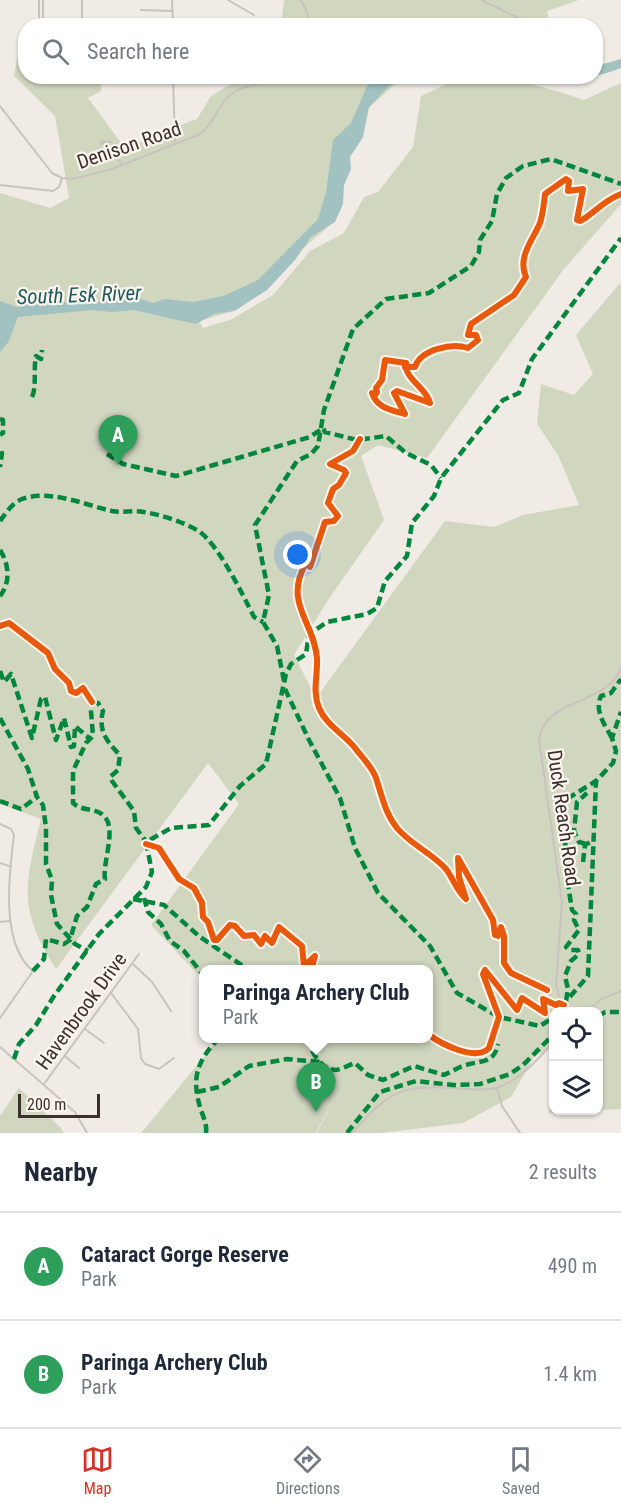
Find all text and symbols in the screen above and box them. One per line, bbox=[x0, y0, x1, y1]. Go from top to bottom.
search box bbox=[18, 18, 603, 84]
icon: search bbox=[39, 35, 72, 68]
text: Search here bbox=[87, 39, 189, 64]
street label: Denison Road bbox=[74, 116, 184, 174]
water label: South Esk River bbox=[16, 281, 142, 309]
pin: A bbox=[98, 416, 138, 465]
your location bbox=[283, 540, 312, 569]
street label: Duck Reach Road bbox=[543, 748, 585, 888]
street label: Havenbrook Drive bbox=[31, 948, 131, 1074]
popup bbox=[199, 965, 433, 1043]
text: Paringa Archery Club bbox=[223, 980, 409, 1005]
text: Park bbox=[223, 1005, 258, 1029]
map controls bbox=[549, 1007, 603, 1115]
button: locate bbox=[549, 1007, 603, 1061]
button: layers bbox=[549, 1061, 603, 1115]
pin: B bbox=[296, 1062, 336, 1112]
scale bar bbox=[18, 1091, 100, 1118]
text: 200 m bbox=[27, 1095, 66, 1114]
text: Nearby bbox=[24, 1157, 98, 1187]
text: 2 results bbox=[529, 1160, 597, 1184]
text: Cataract Gorge Reserve bbox=[81, 1242, 289, 1267]
text: A bbox=[38, 1254, 49, 1278]
text: 490 m bbox=[548, 1254, 597, 1278]
text: Park bbox=[81, 1267, 117, 1291]
text: Paringa Archery Club bbox=[81, 1350, 268, 1375]
text: B bbox=[38, 1362, 49, 1386]
text: 1.4 km bbox=[543, 1362, 597, 1386]
text: Park bbox=[81, 1375, 117, 1399]
tab: Map bbox=[81, 1443, 114, 1498]
tab: Directions bbox=[276, 1443, 340, 1498]
tab: Saved bbox=[502, 1443, 540, 1498]

